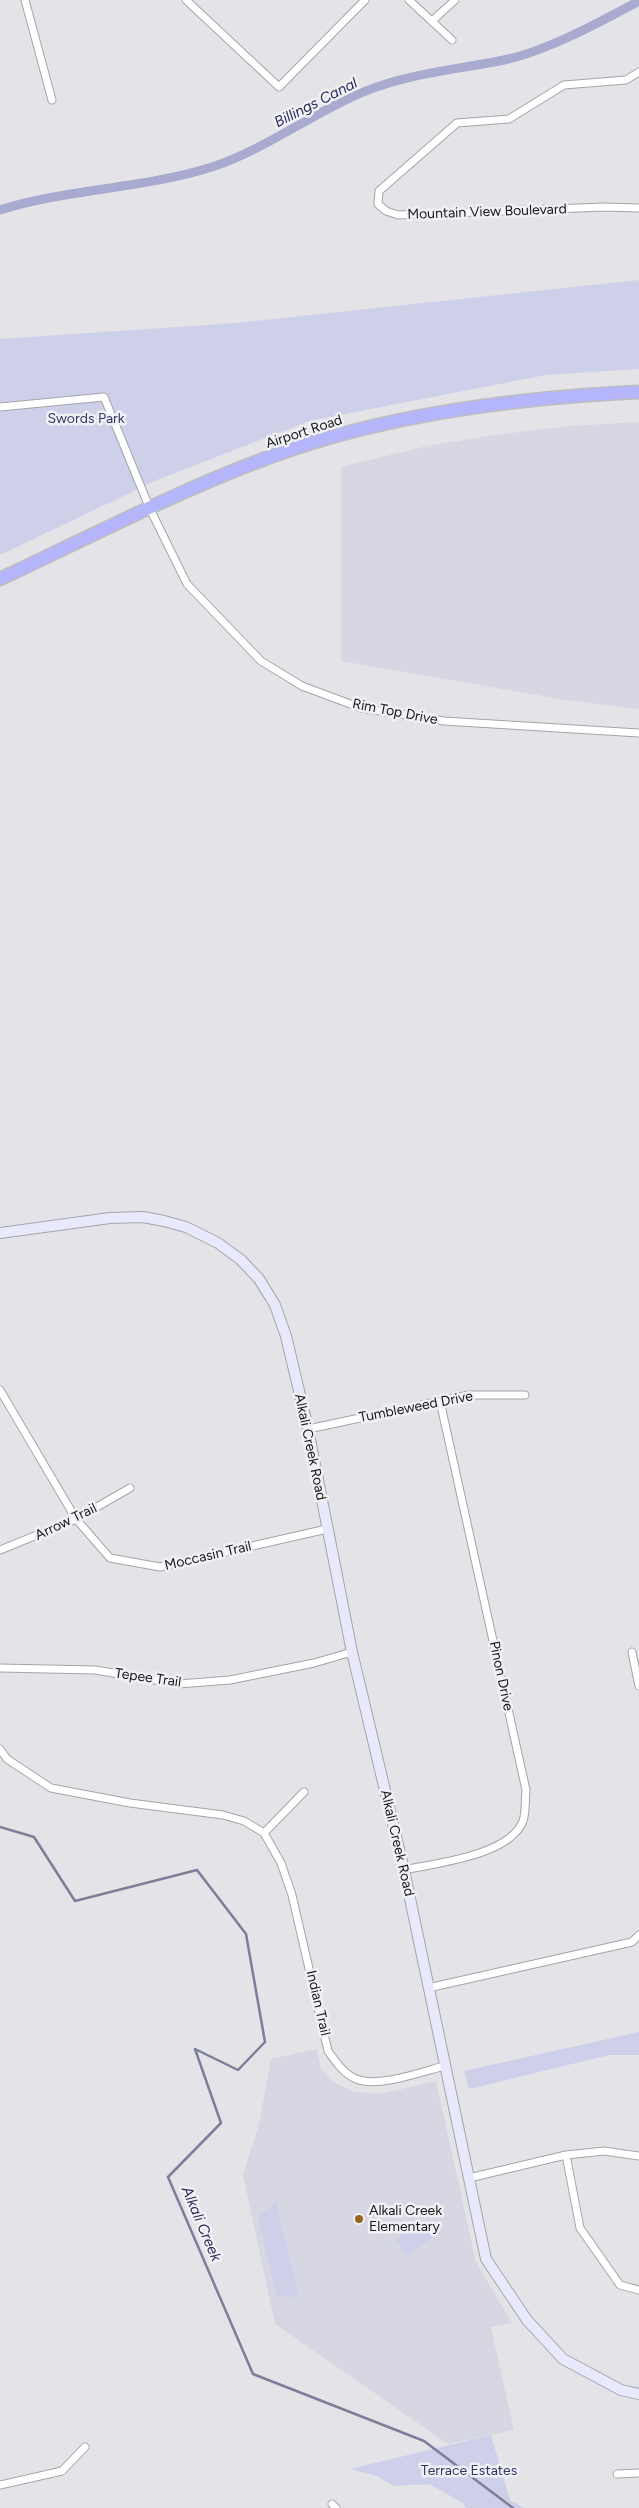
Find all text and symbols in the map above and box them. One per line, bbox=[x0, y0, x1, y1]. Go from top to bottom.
water label: Billings Canal bbox=[271, 74, 361, 132]
street label: Mountain View Boulevard bbox=[407, 201, 567, 223]
park label: Swords Park bbox=[47, 411, 125, 427]
street label: Airport Road bbox=[264, 412, 344, 452]
street label: Rim Top Drive bbox=[351, 696, 439, 728]
street label: Tumbleweed Drive bbox=[358, 1388, 474, 1426]
street label: Alkali Creek Road bbox=[290, 1392, 330, 1502]
street label: Arrow Trail bbox=[32, 1500, 100, 1544]
street label: Moccasin Trail bbox=[163, 1538, 253, 1574]
street label: Pinon Drive bbox=[485, 1640, 517, 1712]
street label: Tepee Trail bbox=[114, 1665, 182, 1691]
street label: Alkali Creek Road bbox=[377, 1788, 417, 1898]
street label: Indian Trail bbox=[302, 1969, 334, 2037]
water label: Alkali Creek bbox=[177, 2184, 225, 2264]
place label: Alkali Creek Elementary bbox=[369, 2203, 442, 2236]
marker: Alkali Creek Elementary bbox=[353, 2213, 365, 2225]
park label: Terrace Estates bbox=[421, 2463, 517, 2479]

